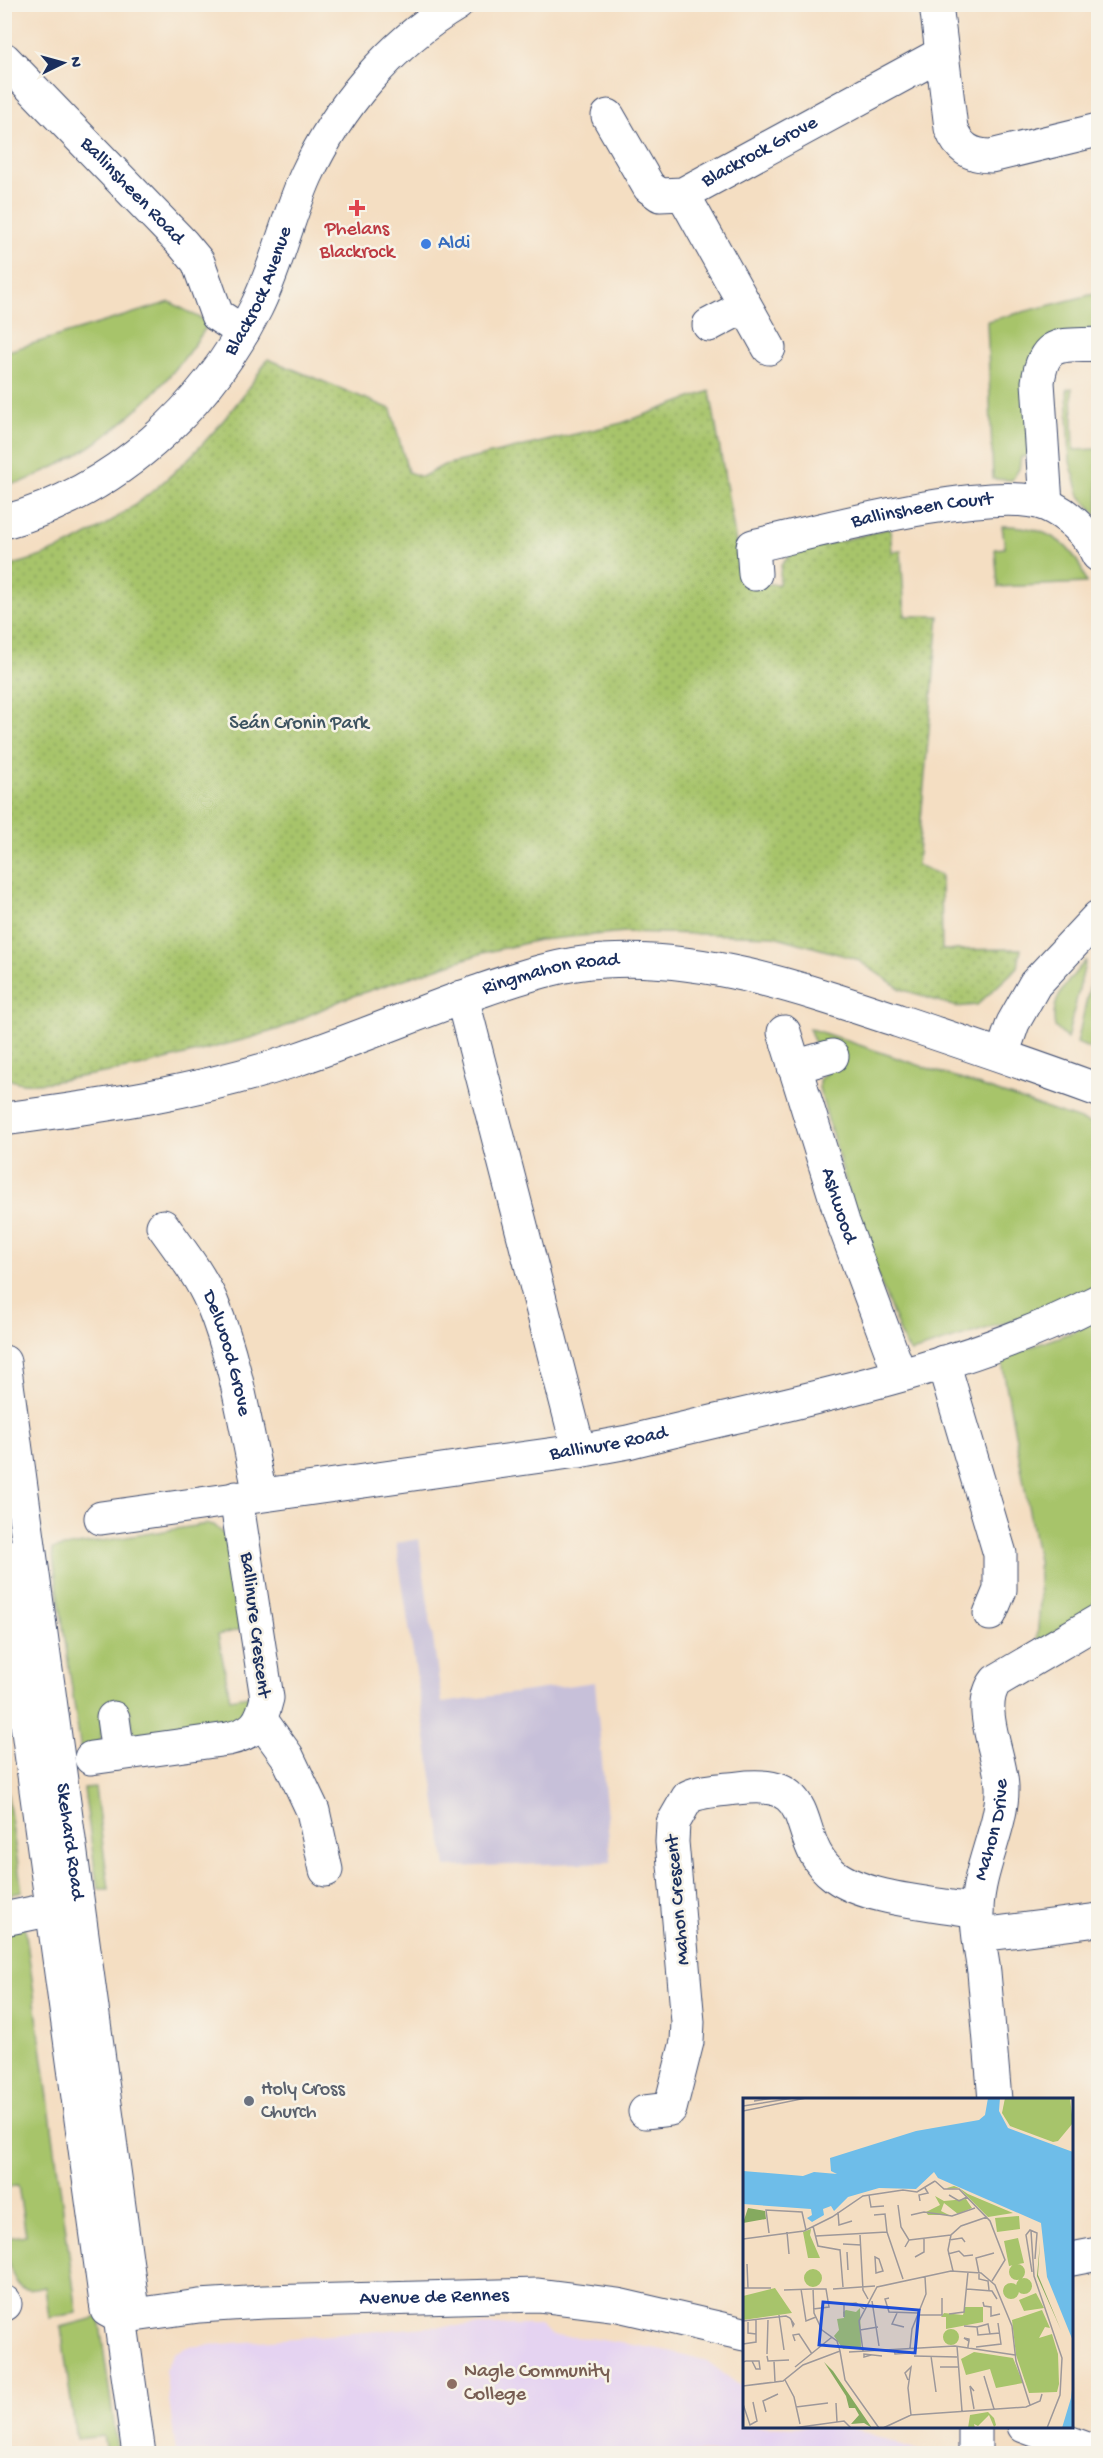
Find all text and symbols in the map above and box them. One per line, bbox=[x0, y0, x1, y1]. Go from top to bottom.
north arrow bbox=[33, 33, 93, 93]
text: N bbox=[65, 56, 84, 69]
street label: Blackrock Grove bbox=[697, 111, 822, 194]
street label: Ballinsheen Road bbox=[74, 132, 191, 251]
marker: Phelans Blackrock bbox=[350, 201, 364, 215]
place label: Phelans Blackrock bbox=[319, 219, 396, 265]
street label: Blackrock Avenue bbox=[219, 223, 298, 361]
place label: Aldi bbox=[438, 233, 470, 256]
marker: Aldi bbox=[419, 237, 433, 251]
street label: Ballinsheen Court bbox=[848, 488, 995, 534]
park label: Seán Cronin Park bbox=[229, 713, 371, 736]
street label: Ringmahon Road bbox=[479, 949, 622, 1001]
street label: Ashwood bbox=[815, 1165, 862, 1249]
street label: Delwood Grove bbox=[196, 1285, 255, 1419]
street label: Ballinure Road bbox=[547, 1421, 672, 1466]
street label: Ballinure Crescent bbox=[234, 1550, 275, 1701]
street label: Mahon Drive bbox=[970, 1778, 1014, 1883]
street label: Skehard Road bbox=[50, 1782, 89, 1904]
street label: Mahon Crescent bbox=[662, 1832, 696, 1966]
place label: Holy Cross Church bbox=[261, 2079, 345, 2125]
marker: Holy Cross Church bbox=[242, 2094, 256, 2108]
inset map bbox=[743, 2098, 1073, 2428]
street label: Avenue de Rennes bbox=[359, 2284, 510, 2311]
place label: Nagle Community College bbox=[464, 2361, 610, 2407]
marker: Nagle Community College bbox=[445, 2377, 459, 2391]

